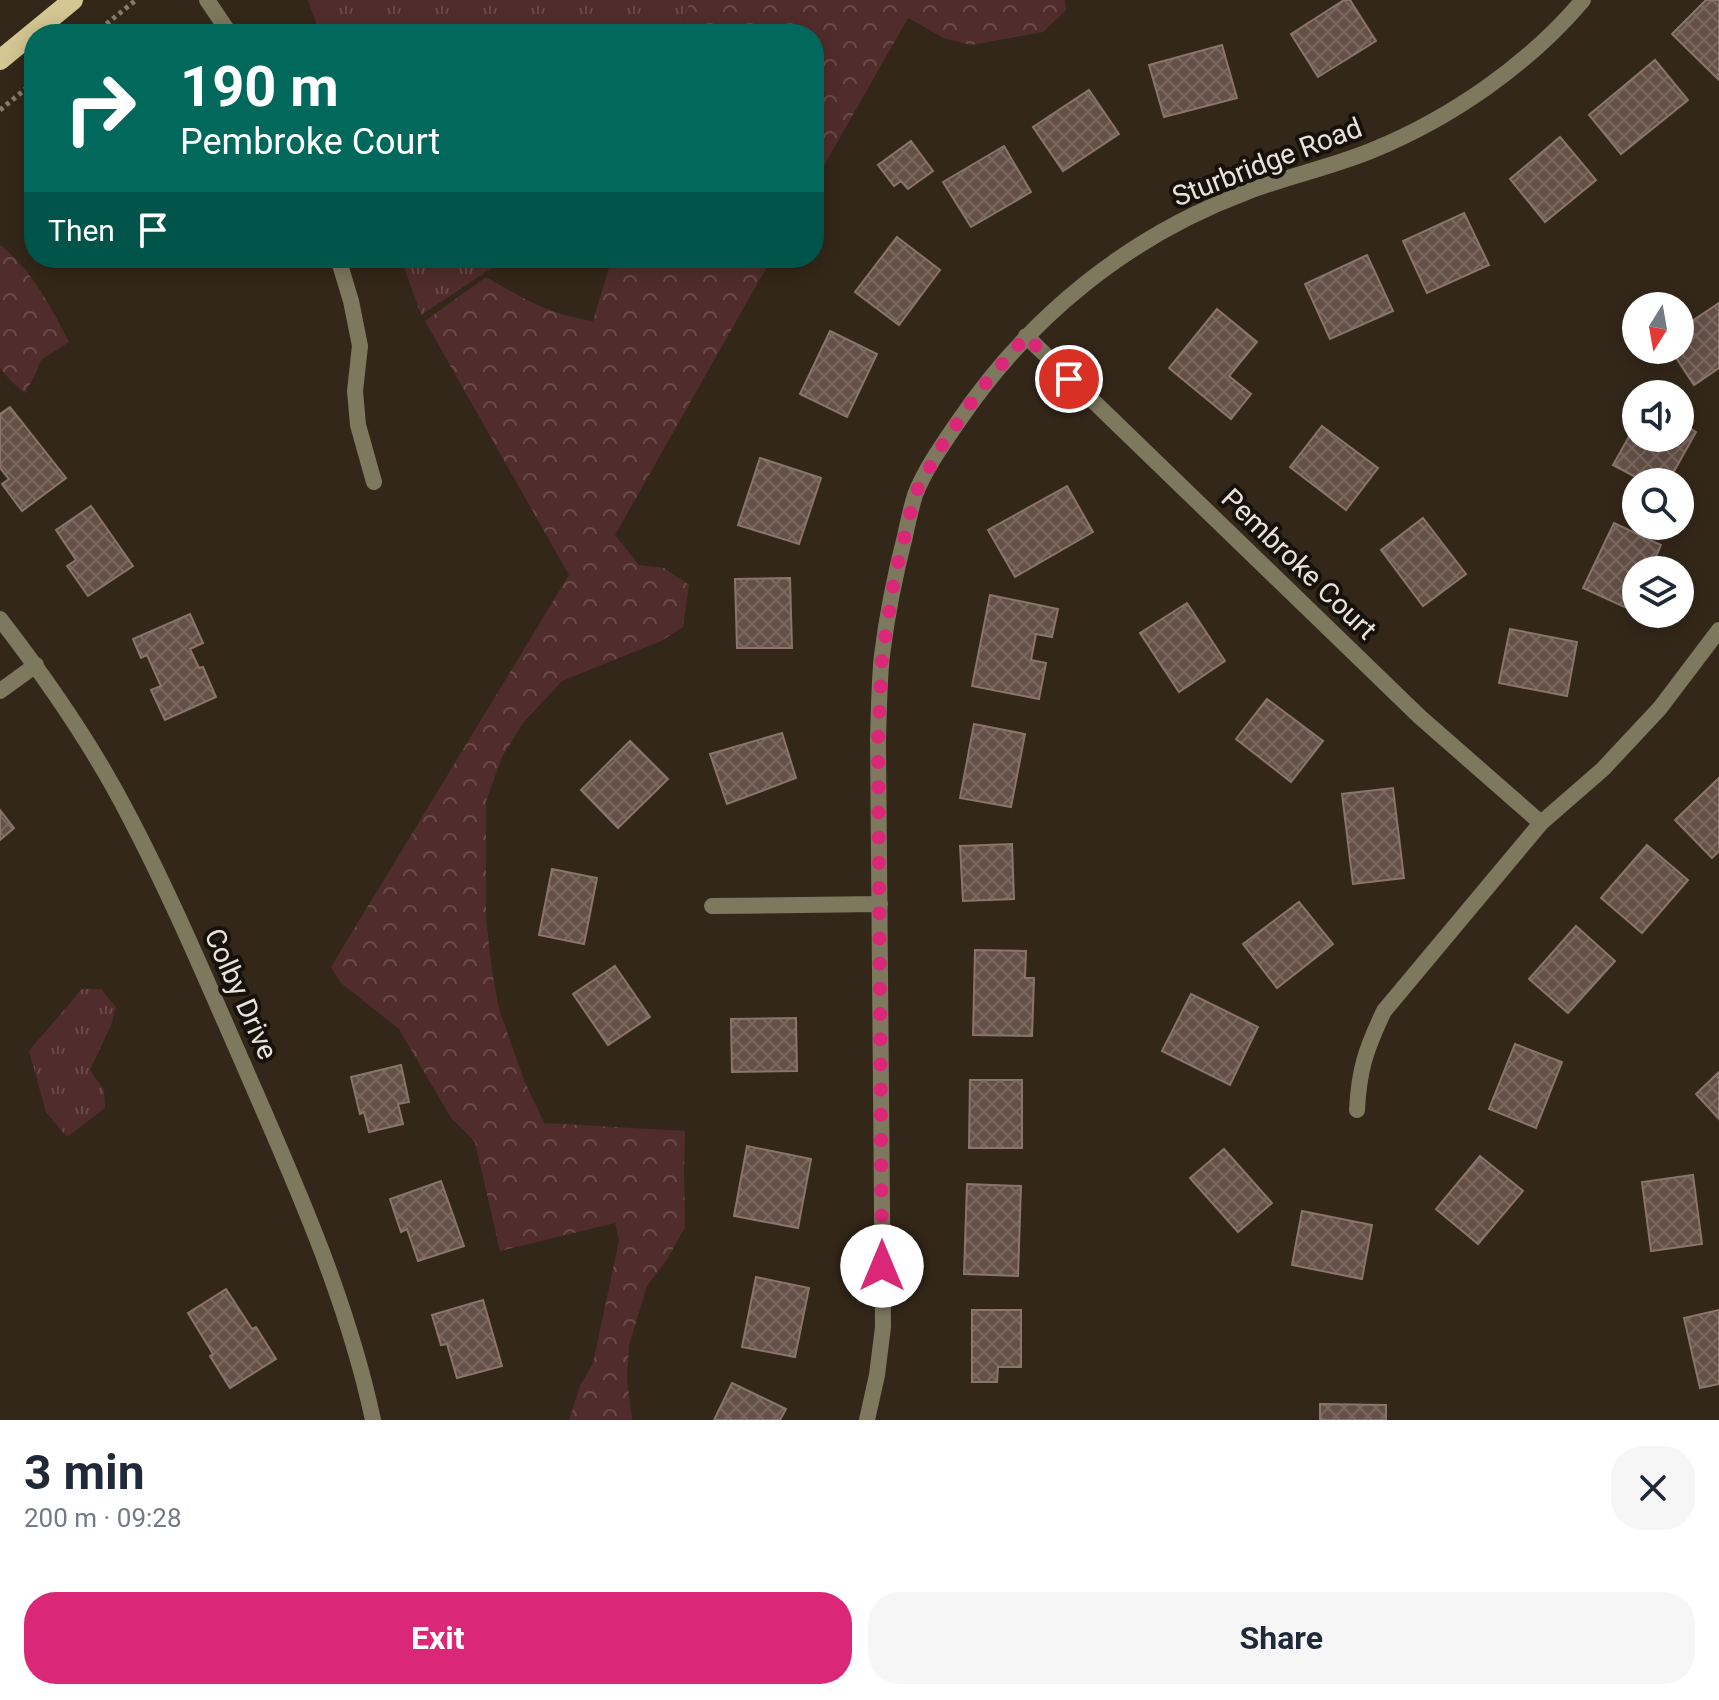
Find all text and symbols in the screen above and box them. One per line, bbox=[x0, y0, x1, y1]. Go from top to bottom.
text: 190 m bbox=[180, 54, 339, 120]
icon: right bbox=[48, 56, 152, 160]
street label: Sturbridge Road bbox=[1168, 111, 1366, 213]
text: Pembroke Court bbox=[180, 121, 440, 163]
icon: arrive bbox=[131, 208, 175, 252]
text: Then bbox=[48, 213, 115, 248]
north arrow bbox=[1622, 292, 1694, 364]
map controls bbox=[1622, 292, 1694, 628]
pin bbox=[1035, 345, 1103, 413]
icon: arrive bbox=[1047, 357, 1091, 401]
button: sound bbox=[1622, 380, 1694, 452]
button: search bbox=[1622, 468, 1694, 540]
street label: Pembroke Court bbox=[1215, 482, 1383, 646]
button: layers bbox=[1622, 556, 1694, 628]
street label: Colby Drive bbox=[198, 923, 284, 1065]
position arrow bbox=[840, 1224, 924, 1308]
text: 3 min bbox=[24, 1444, 145, 1501]
button: close bbox=[1611, 1446, 1695, 1530]
text: 200 m · 09:28 bbox=[24, 1503, 182, 1533]
button: Exit bbox=[24, 1592, 852, 1684]
button: Share bbox=[868, 1592, 1695, 1684]

